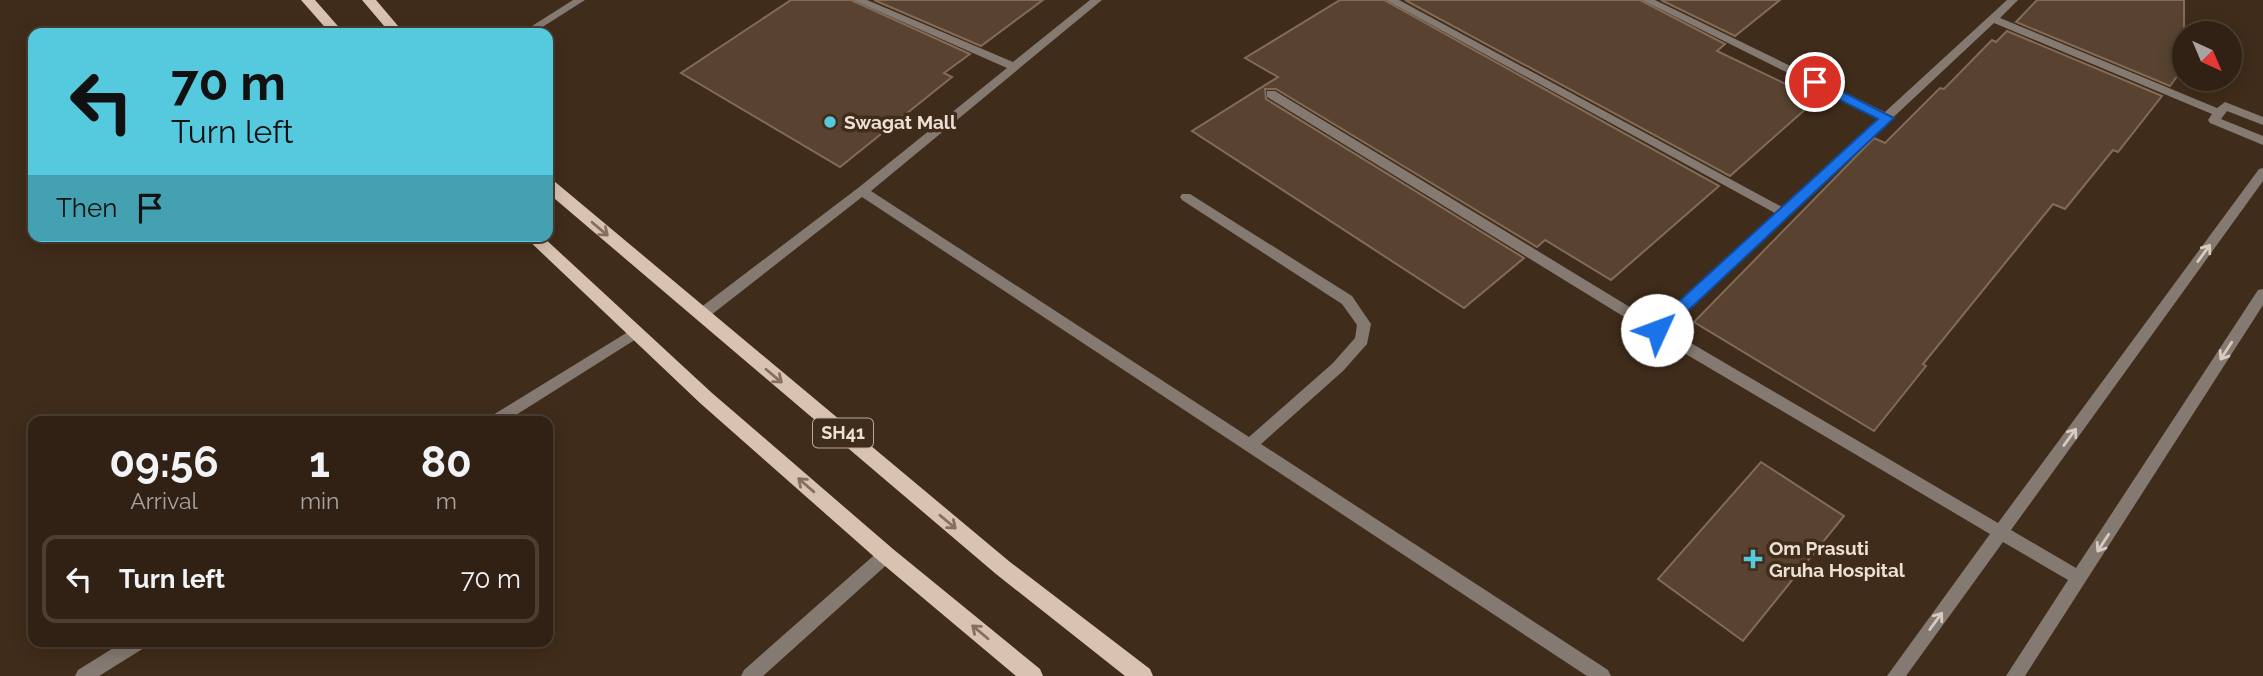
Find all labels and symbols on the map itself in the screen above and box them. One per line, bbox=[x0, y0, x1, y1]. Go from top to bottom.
north arrow bbox=[2172, 21, 2242, 91]
pin bbox=[1785, 52, 1845, 112]
place label: Swagat Mall bbox=[844, 111, 957, 133]
marker: Swagat Mall bbox=[822, 114, 838, 130]
one-way arrow bbox=[590, 221, 608, 237]
one-way arrow bbox=[2197, 244, 2211, 263]
position arrow bbox=[1620, 293, 1694, 367]
one-way arrow bbox=[2219, 341, 2233, 361]
one-way arrow bbox=[764, 368, 782, 384]
road number: SH41 bbox=[813, 418, 873, 447]
one-way arrow bbox=[2063, 428, 2077, 447]
one-way arrow bbox=[798, 477, 816, 493]
one-way arrow bbox=[939, 514, 957, 529]
one-way arrow bbox=[2096, 533, 2111, 552]
place label: Om Prasuti Gruha Hospital bbox=[1769, 537, 1906, 581]
marker: Om Prasuti Gruha Hospital bbox=[1743, 549, 1763, 569]
one-way arrow bbox=[1929, 612, 1943, 631]
one-way arrow bbox=[971, 625, 989, 640]

